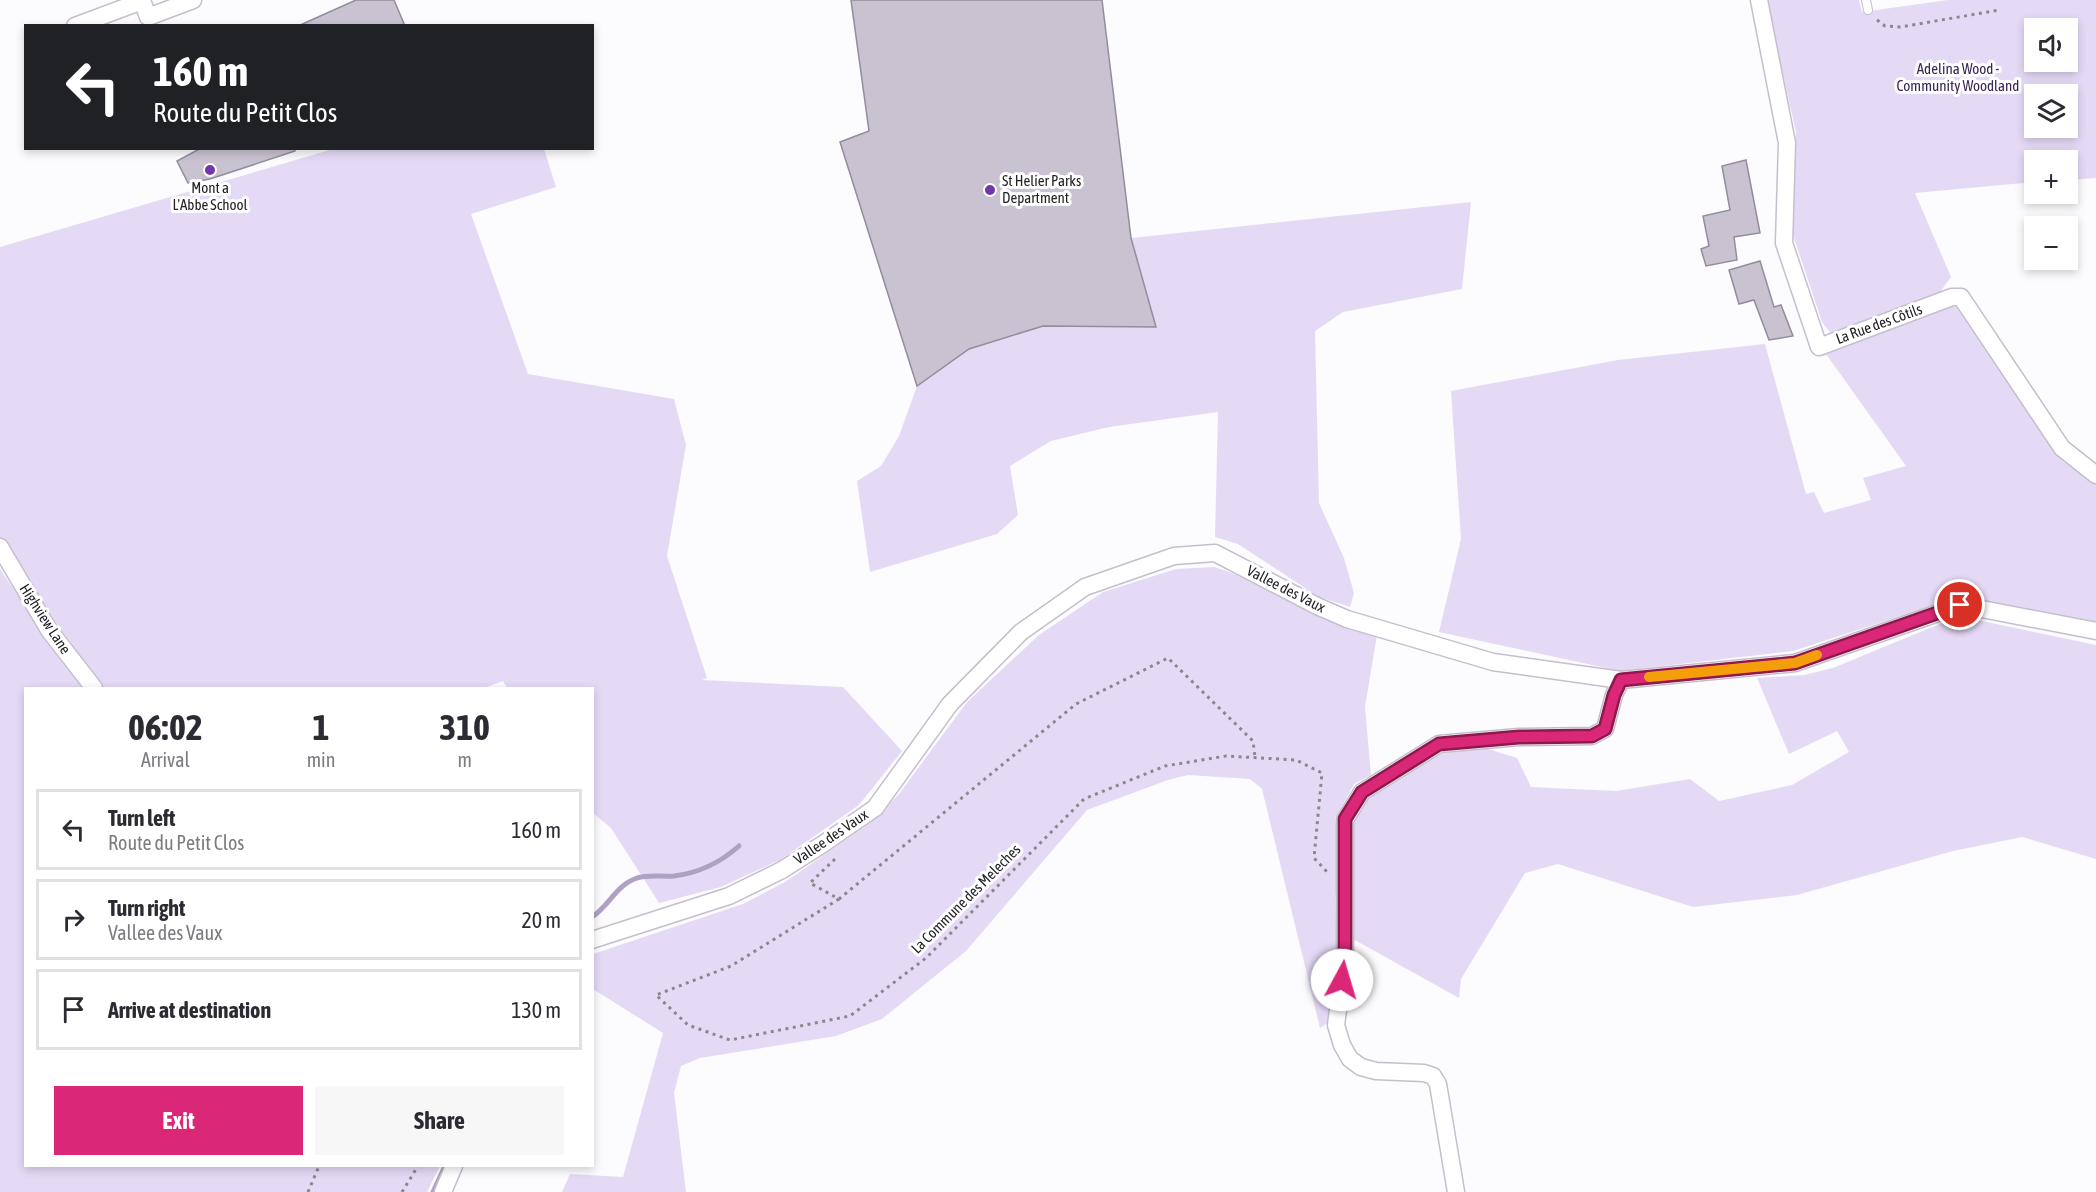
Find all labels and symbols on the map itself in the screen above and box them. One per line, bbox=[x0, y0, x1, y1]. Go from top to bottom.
park label: Adelina Wood - Community Woodland bbox=[1897, 60, 2019, 94]
marker: Mont a L'Abbe School bbox=[203, 163, 217, 177]
place label: St Helier Parks Department bbox=[1002, 172, 1081, 206]
place label: Mont a L'Abbe School bbox=[172, 179, 248, 213]
marker: St Helier Parks Department bbox=[983, 183, 997, 197]
street label: La Rue des Côtils bbox=[1833, 300, 1924, 347]
street label: Vallee des Vaux bbox=[1244, 562, 1328, 616]
pin bbox=[1934, 579, 1985, 630]
street label: Highview Lane bbox=[16, 581, 74, 657]
street label: Vallee des Vaux bbox=[790, 806, 871, 868]
street label: La Commune des Meleches bbox=[908, 841, 1024, 957]
position arrow bbox=[1310, 948, 1374, 1012]

